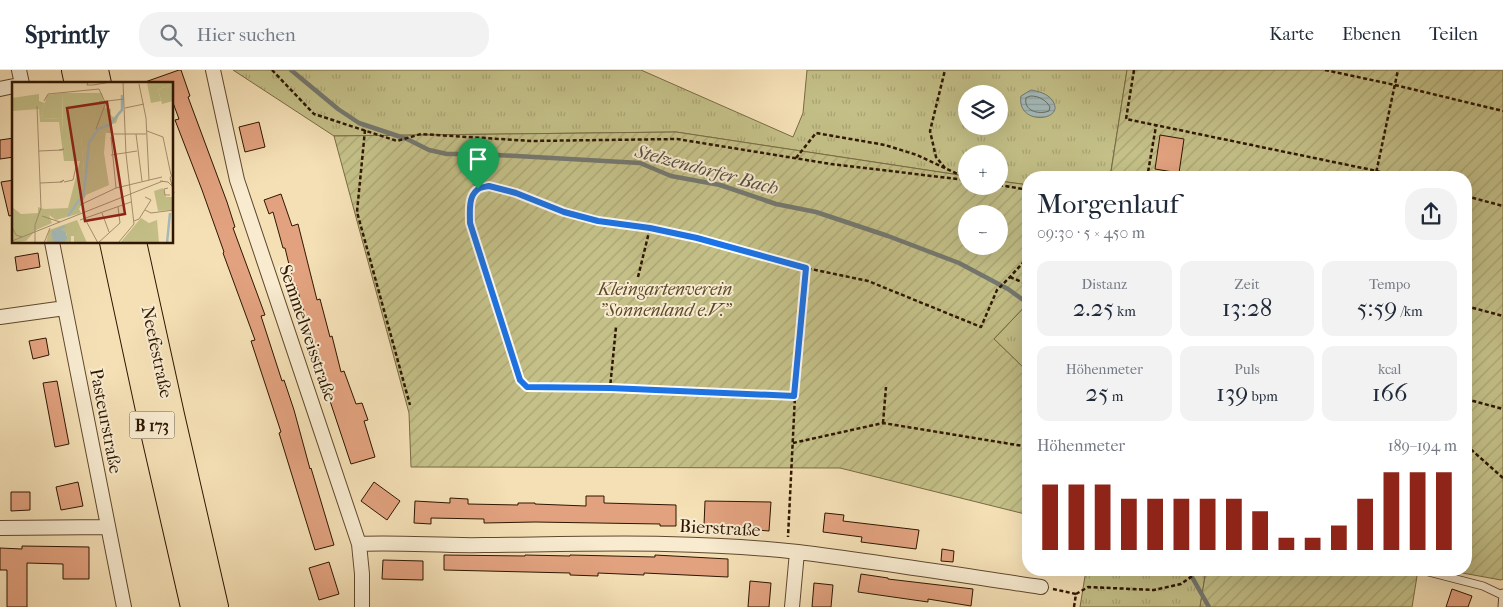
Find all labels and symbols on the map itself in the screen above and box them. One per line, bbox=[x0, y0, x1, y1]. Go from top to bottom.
inset map bbox=[12, 82, 174, 244]
pin bbox=[457, 138, 499, 189]
water label: Stelzendorfer Bach bbox=[632, 140, 781, 200]
street label: Semmelweisstraße bbox=[274, 262, 341, 404]
park label: Kleingartenverein "Sonnenland e.V." bbox=[596, 279, 733, 321]
street label: Neefestraße bbox=[137, 304, 177, 400]
street label: Pasteurstraße bbox=[85, 367, 126, 476]
road number: B 173 bbox=[130, 412, 174, 438]
street label: Bierstraße bbox=[679, 516, 761, 541]

